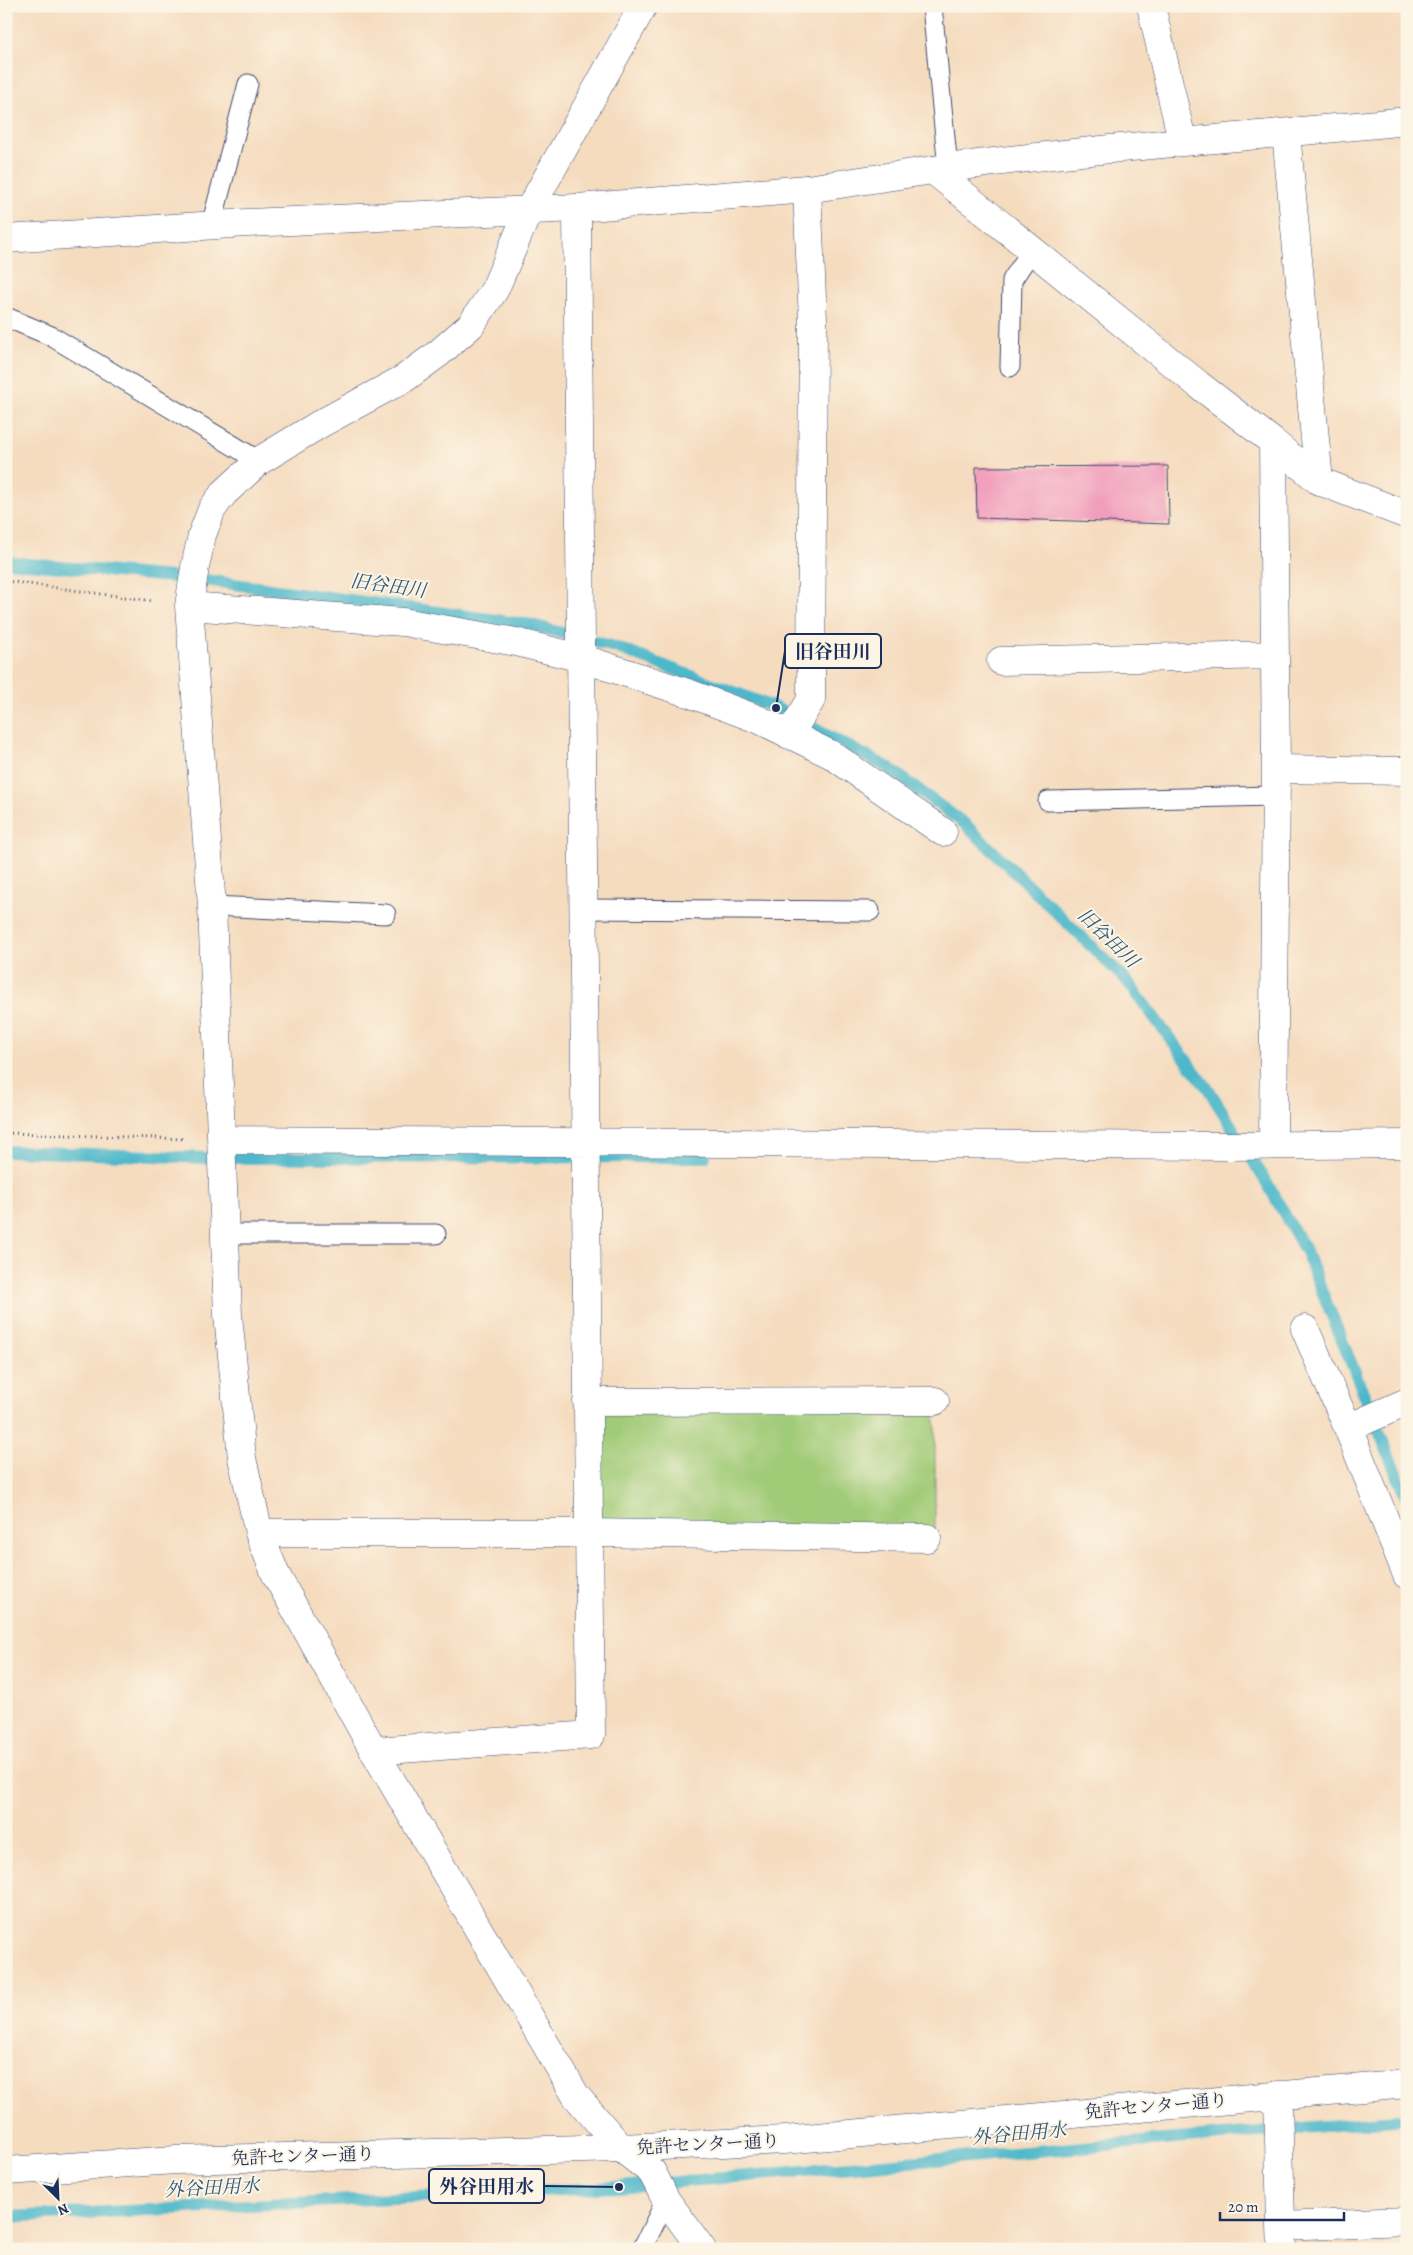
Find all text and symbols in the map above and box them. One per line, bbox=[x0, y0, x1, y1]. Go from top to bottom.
water label: 旧谷田川 bbox=[349, 568, 429, 604]
callout: 旧谷田川 bbox=[785, 634, 881, 668]
text: 旧谷田川 bbox=[795, 639, 871, 665]
water label: 旧谷田川 bbox=[1072, 902, 1146, 975]
street label: 免許センター通り bbox=[1084, 2088, 1228, 2124]
water label: 外谷田用水 bbox=[971, 2117, 1069, 2151]
street label: 免許センター通り bbox=[636, 2128, 780, 2160]
street label: 免許センター通り bbox=[231, 2142, 375, 2170]
callout: 外谷田用水 bbox=[429, 2169, 544, 2203]
north arrow bbox=[32, 2172, 82, 2222]
water label: 外谷田用水 bbox=[164, 2172, 262, 2203]
text: 外谷田用水 bbox=[439, 2174, 535, 2200]
scale bar bbox=[1220, 2190, 1344, 2222]
text: 20 m bbox=[1228, 2197, 1259, 2217]
text: N bbox=[55, 2199, 72, 2220]

